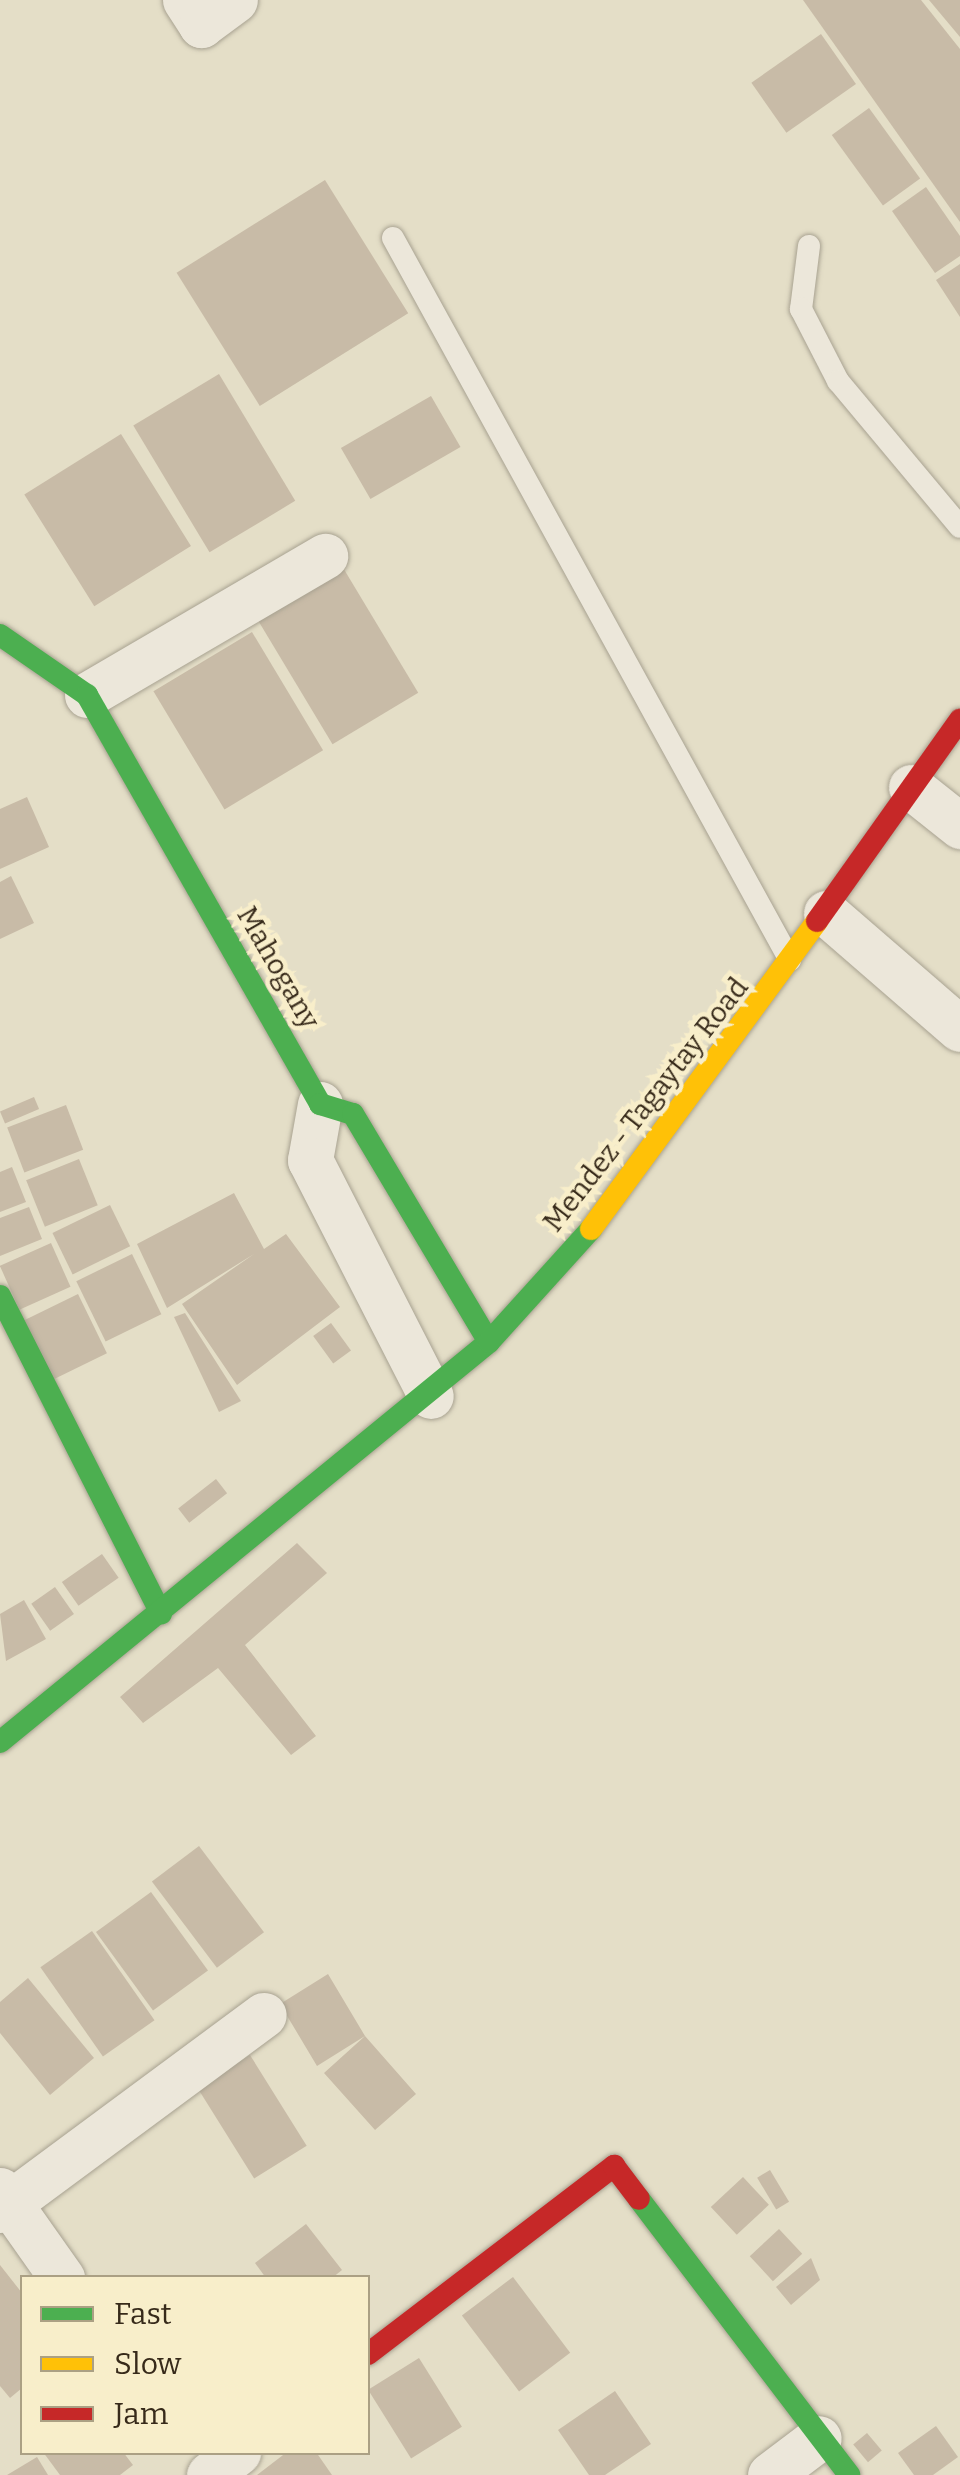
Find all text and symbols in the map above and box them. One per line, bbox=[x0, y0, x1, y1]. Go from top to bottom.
street label: Mahogany bbox=[230, 901, 326, 1035]
street label: Mendez - Tagaytay Road bbox=[537, 972, 755, 1238]
legend bbox=[20, 2275, 370, 2455]
text: Fast bbox=[114, 2296, 172, 2332]
text: Slow bbox=[114, 2346, 181, 2382]
text: Jam bbox=[114, 2396, 168, 2432]

